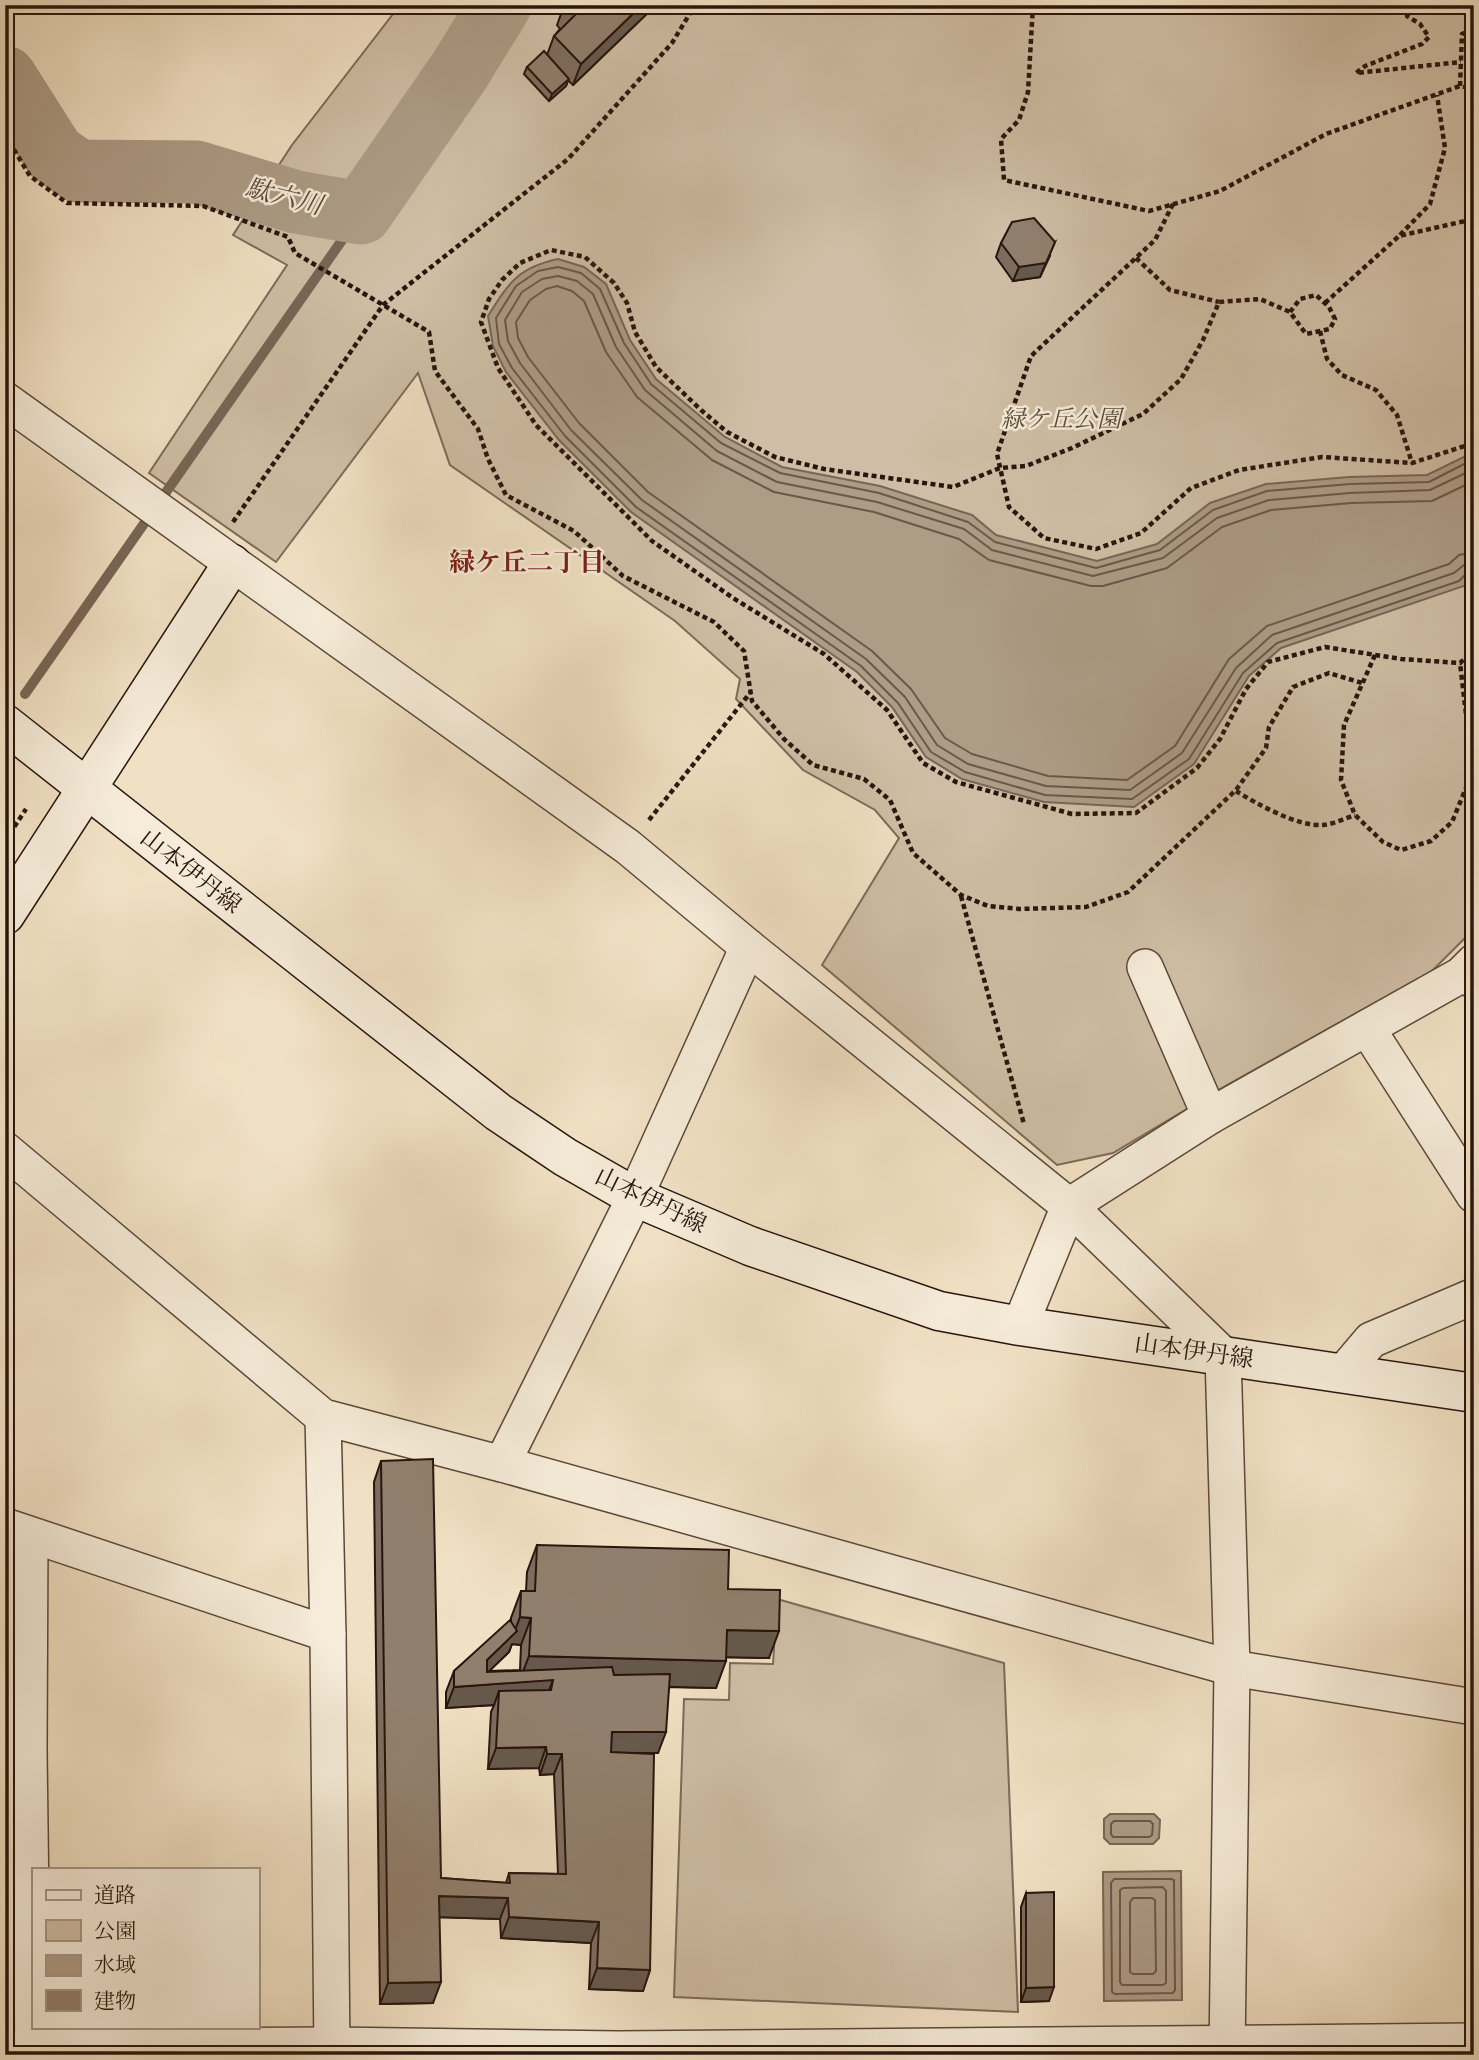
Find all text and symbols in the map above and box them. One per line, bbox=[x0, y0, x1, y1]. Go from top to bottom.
water label: 駄六川 bbox=[242, 167, 330, 225]
park label: 緑ケ丘公園 bbox=[1001, 401, 1125, 436]
district label: 緑ケ丘二丁目 bbox=[449, 542, 605, 581]
street label: 山本伊丹線 bbox=[133, 820, 249, 921]
street label: 山本伊丹線 bbox=[590, 1158, 713, 1242]
street label: 山本伊丹線 bbox=[1132, 1325, 1256, 1376]
legend bbox=[32, 1868, 259, 2028]
text: 道路 bbox=[94, 1879, 136, 1910]
text: 公園 bbox=[94, 1915, 136, 1946]
text: 水域 bbox=[94, 1949, 136, 1980]
text: 建物 bbox=[94, 1985, 136, 2016]

